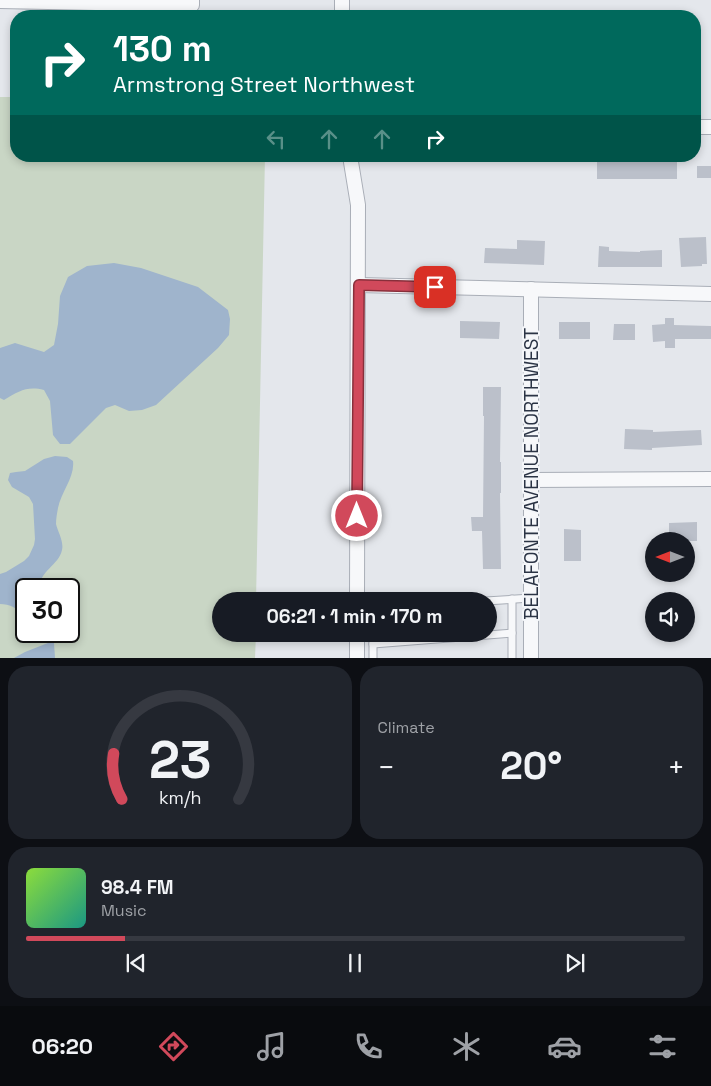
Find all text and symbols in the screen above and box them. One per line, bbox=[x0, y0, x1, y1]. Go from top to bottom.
text: 130 m bbox=[113, 27, 212, 71]
icon: right bbox=[30, 30, 95, 95]
text: Armstrong Street Northwest bbox=[113, 70, 415, 98]
icon: left bbox=[262, 125, 290, 153]
icon: ahead bbox=[315, 125, 343, 153]
icon: ahead bbox=[368, 125, 396, 153]
icon: right bbox=[421, 125, 449, 153]
pin bbox=[414, 266, 456, 308]
icon: arrive bbox=[421, 273, 449, 301]
street label: BELAFONTE AVENUE NORTHWEST bbox=[519, 328, 544, 620]
position arrow bbox=[330, 489, 382, 541]
north arrow bbox=[645, 532, 695, 582]
map controls bbox=[645, 532, 695, 642]
speed limit sign: 30 bbox=[15, 578, 80, 643]
button: sound bbox=[645, 592, 695, 642]
text: 06:21 · 1 min · 170 m bbox=[267, 604, 442, 629]
text: Climate bbox=[378, 717, 435, 738]
text: 23 bbox=[148, 727, 211, 793]
text: 20° bbox=[500, 742, 562, 790]
text: − bbox=[378, 749, 395, 785]
text: + bbox=[668, 749, 685, 785]
text: km/h bbox=[158, 786, 201, 809]
text: 98.4 FM bbox=[101, 875, 174, 900]
text: Music bbox=[101, 900, 147, 921]
icon: previous bbox=[122, 949, 150, 977]
icon: pause bbox=[341, 949, 369, 977]
icon: next bbox=[561, 949, 589, 977]
icon: directions bbox=[156, 1029, 191, 1064]
icon: music bbox=[254, 1029, 289, 1064]
icon: phone bbox=[351, 1029, 386, 1064]
icon: climate bbox=[449, 1029, 484, 1064]
icon: car bbox=[547, 1029, 582, 1064]
icon: filters bbox=[645, 1029, 680, 1064]
text: 06:20 bbox=[31, 1032, 93, 1060]

